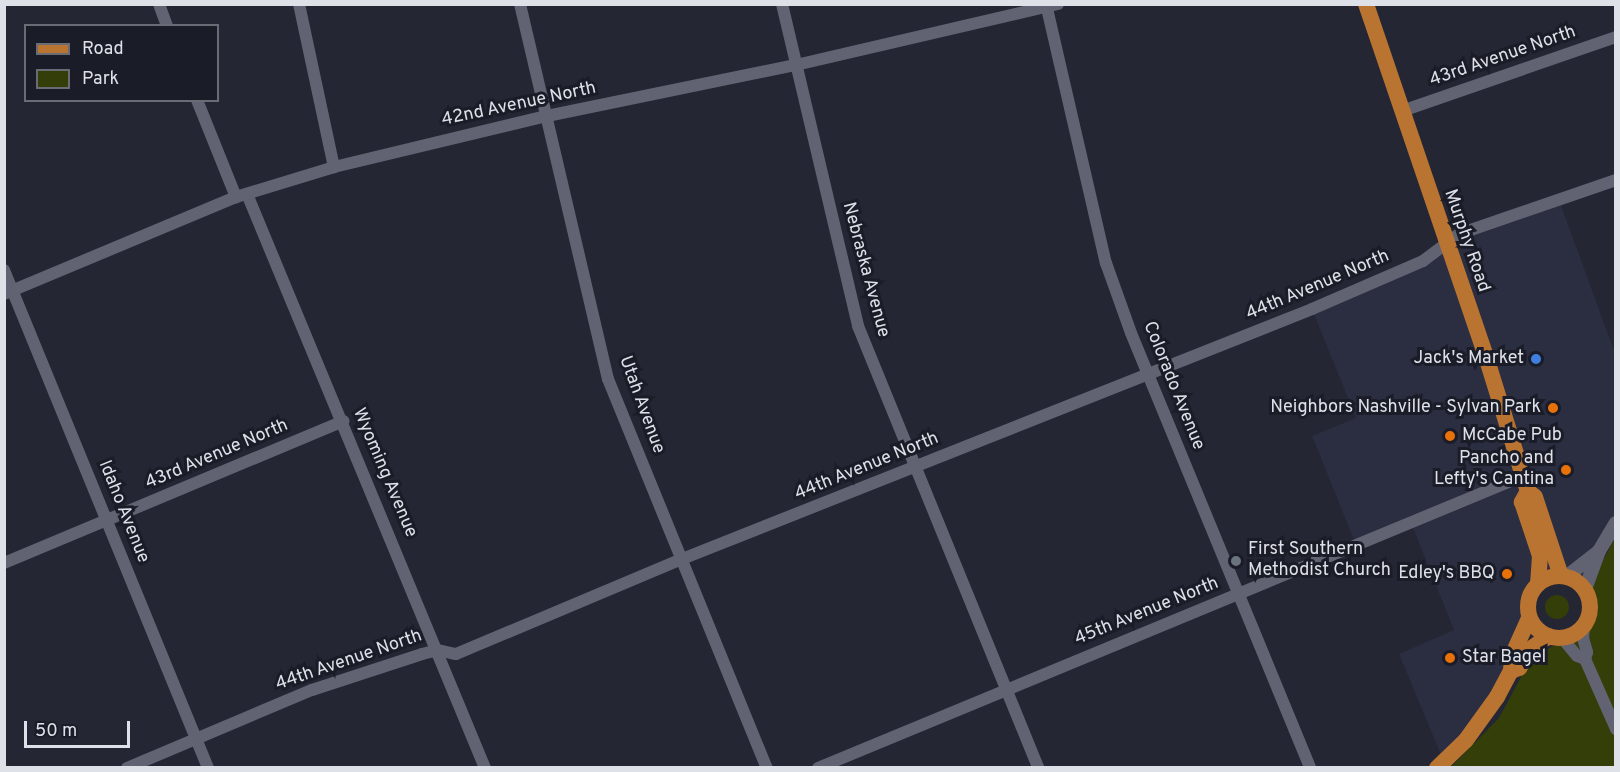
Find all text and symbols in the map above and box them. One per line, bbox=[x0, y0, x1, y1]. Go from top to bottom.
street label: 43rd Avenue North bbox=[1427, 22, 1579, 92]
legend bbox=[24, 24, 219, 102]
text: Road bbox=[82, 38, 124, 61]
text: Park bbox=[82, 68, 119, 91]
street label: 42nd Avenue North bbox=[440, 78, 598, 132]
street label: Murphy Road bbox=[1438, 187, 1494, 295]
street label: Nebraska Avenue bbox=[836, 200, 894, 340]
street label: 44th Avenue North bbox=[1243, 246, 1393, 326]
street label: Colorado Avenue bbox=[1137, 318, 1209, 454]
place label: Jack's Market bbox=[1413, 348, 1524, 370]
marker: Jack's Market bbox=[1529, 352, 1543, 366]
street label: Utah Avenue bbox=[613, 353, 669, 457]
place label: Neighbors Nashville - Sylvan Park bbox=[1270, 397, 1541, 419]
marker: Neighbors Nashville - Sylvan Park bbox=[1546, 401, 1560, 415]
street label: Wyoming Avenue bbox=[347, 405, 421, 541]
street label: 43rd Avenue North bbox=[142, 415, 292, 495]
place label: McCabe Pub bbox=[1462, 425, 1562, 447]
street label: 44th Avenue North bbox=[791, 428, 943, 506]
marker: McCabe Pub bbox=[1443, 429, 1457, 443]
place label: Pancho and Lefty's Cantina bbox=[1434, 449, 1554, 492]
street label: Idaho Avenue bbox=[92, 457, 154, 567]
marker: Pancho and Lefty's Cantina bbox=[1559, 463, 1573, 477]
place label: First Southern Methodist Church bbox=[1248, 540, 1391, 582]
marker: First Southern Methodist Church bbox=[1229, 554, 1243, 568]
place label: Edley's BBQ bbox=[1398, 563, 1495, 585]
marker: Edley's BBQ bbox=[1500, 567, 1514, 581]
street label: 45th Avenue North bbox=[1071, 573, 1223, 651]
street label: 44th Avenue North bbox=[273, 626, 425, 696]
place label: Star Bagel bbox=[1462, 647, 1546, 669]
marker: Star Bagel bbox=[1443, 651, 1457, 665]
scale bar bbox=[27, 709, 134, 747]
text: 50 m bbox=[35, 720, 77, 743]

